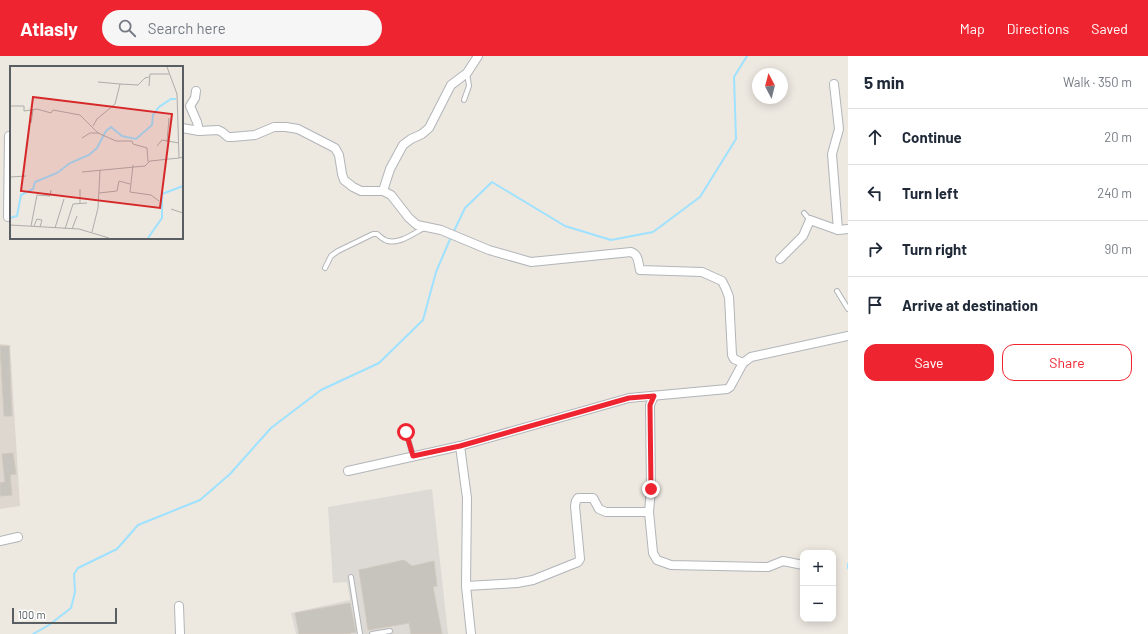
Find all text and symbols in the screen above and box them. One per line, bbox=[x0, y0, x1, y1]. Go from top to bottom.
search box bbox=[102, 10, 382, 46]
text: Atlasly bbox=[20, 17, 78, 40]
icon: search bbox=[116, 17, 138, 39]
text: Search here bbox=[148, 19, 226, 37]
text: Map bbox=[960, 20, 985, 37]
text: Directions bbox=[1007, 20, 1069, 37]
text: Saved bbox=[1091, 20, 1128, 37]
inset map bbox=[10, 66, 183, 239]
north arrow bbox=[752, 68, 788, 104]
text: 5 min bbox=[864, 72, 904, 92]
text: Walk · 350 m bbox=[1063, 74, 1132, 90]
icon: ahead bbox=[864, 126, 886, 148]
text: Continue bbox=[902, 128, 962, 146]
text: 20 m bbox=[1104, 129, 1132, 145]
icon: left bbox=[864, 182, 886, 204]
text: Turn left bbox=[902, 184, 958, 202]
text: 240 m bbox=[1097, 185, 1132, 201]
icon: right bbox=[864, 238, 886, 260]
text: Turn right bbox=[902, 240, 967, 258]
text: 90 m bbox=[1105, 241, 1132, 257]
icon: arrive bbox=[864, 294, 886, 316]
text: Arrive at destination bbox=[902, 296, 1038, 314]
button: Save bbox=[864, 344, 994, 381]
button: Share bbox=[1002, 344, 1132, 381]
route start bbox=[397, 423, 415, 441]
route end bbox=[642, 480, 660, 498]
map controls bbox=[800, 550, 836, 622]
button: + bbox=[800, 550, 836, 586]
button: − bbox=[800, 586, 836, 622]
scale bar bbox=[12, 606, 117, 625]
text: 100 m bbox=[18, 608, 46, 621]

